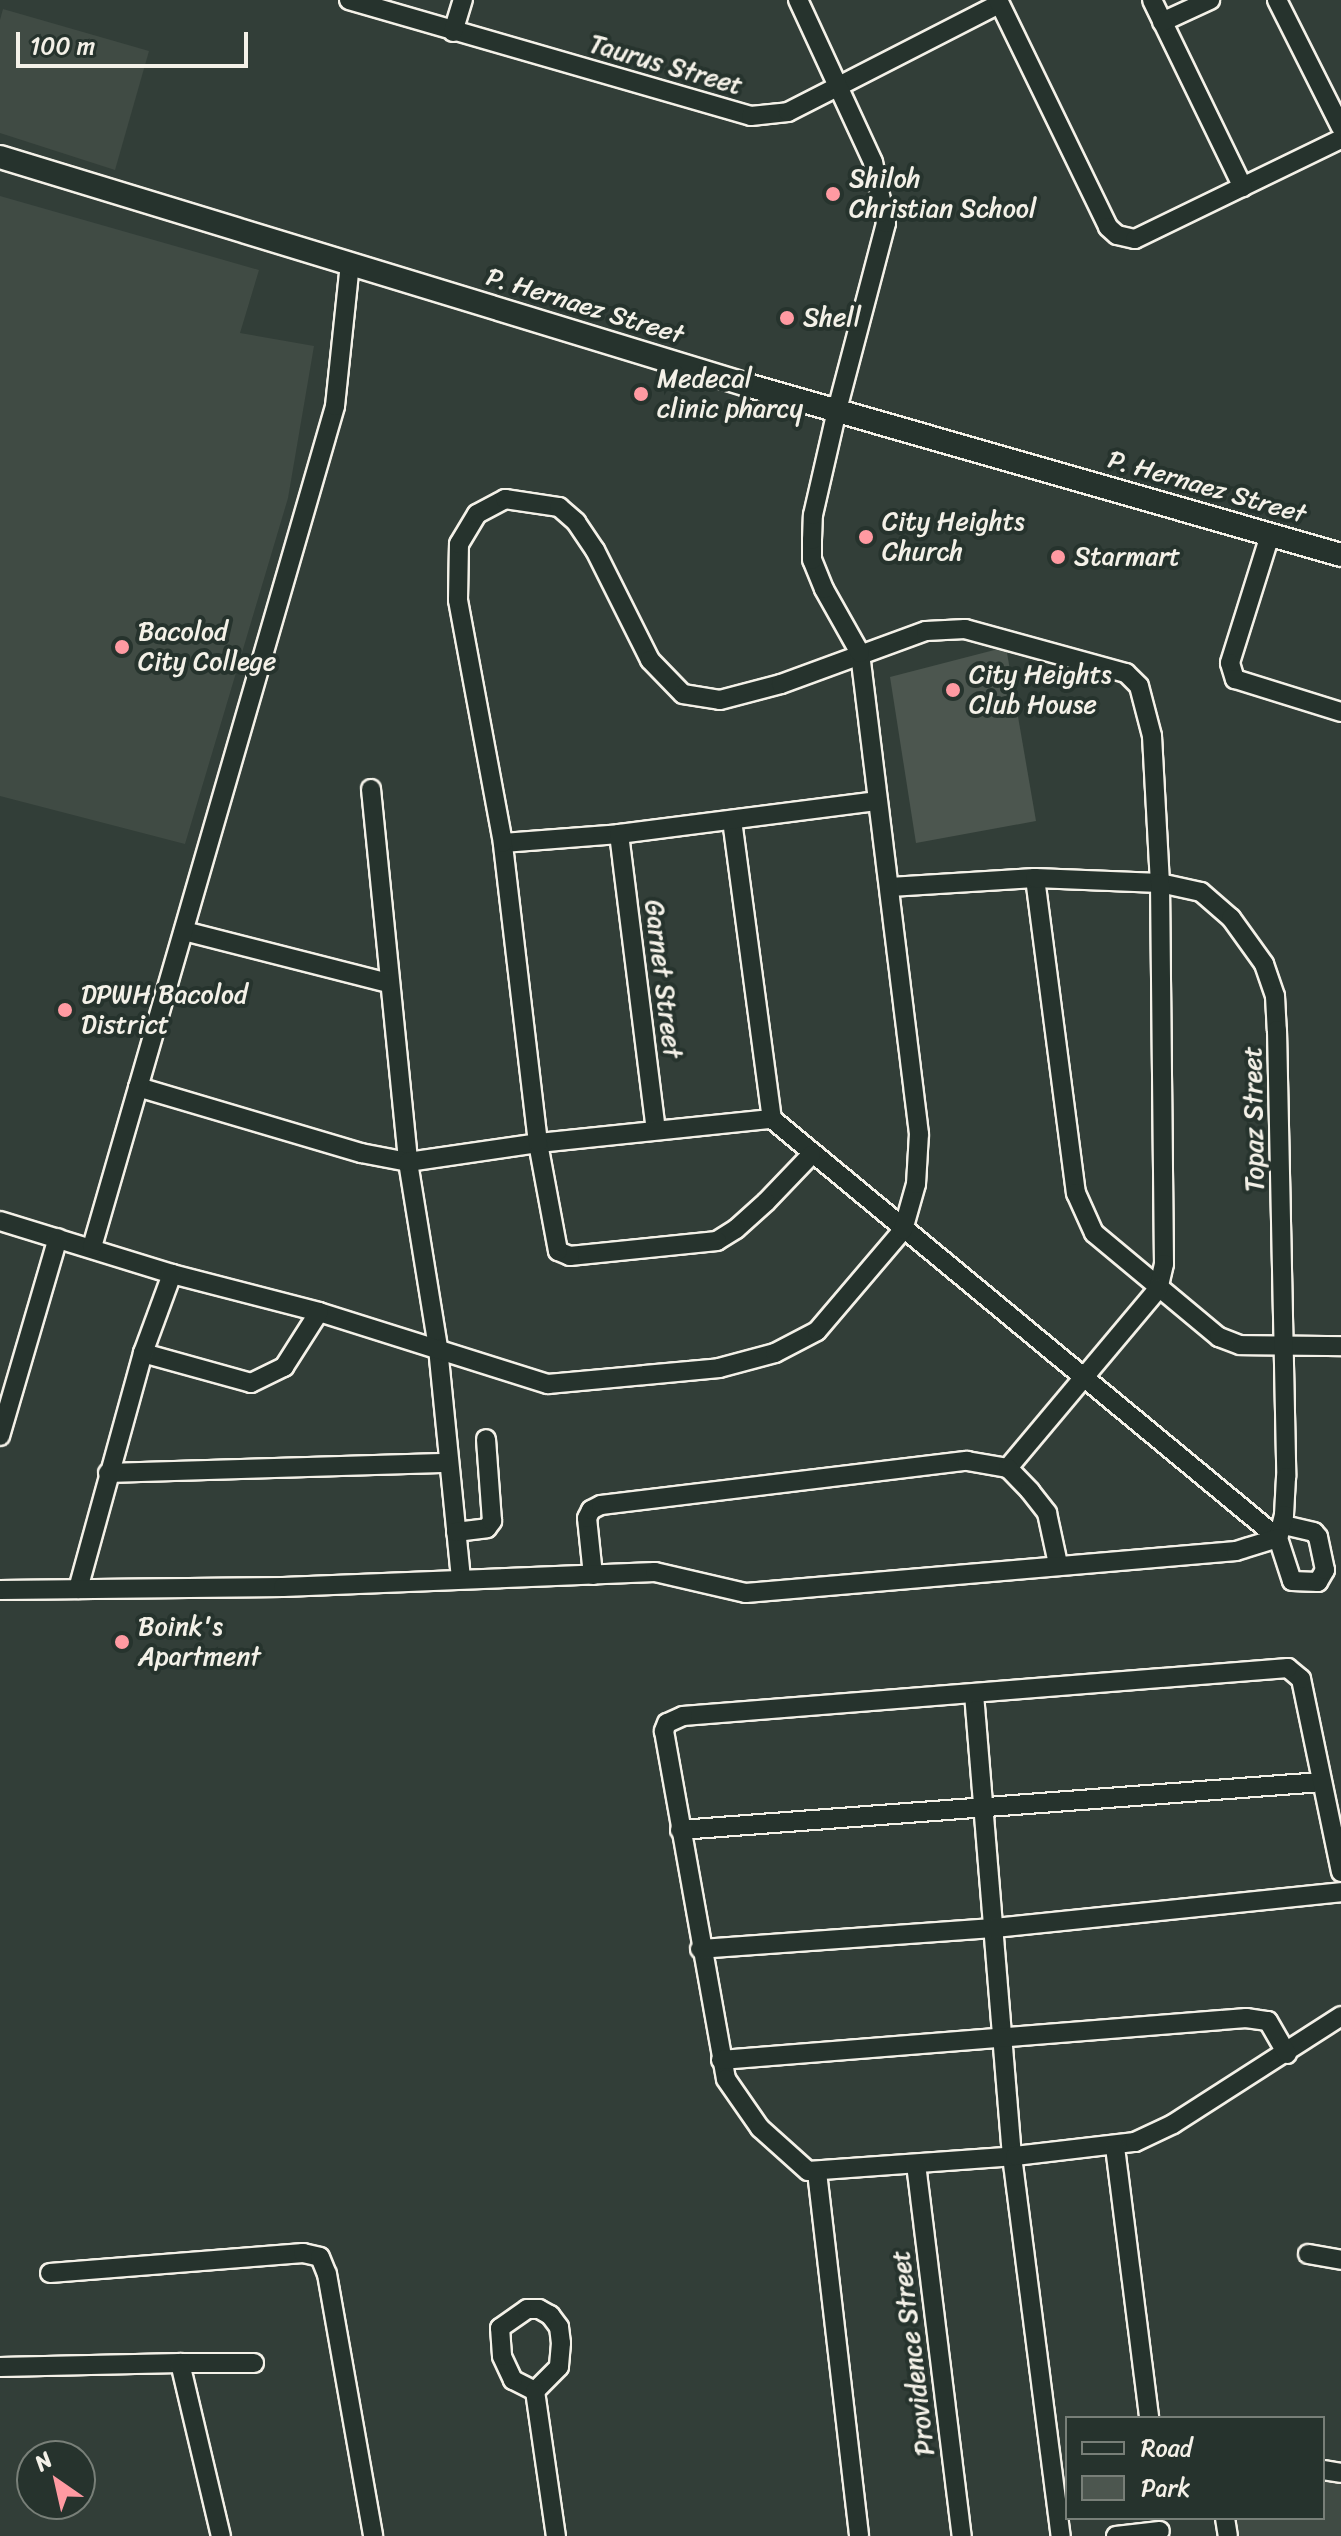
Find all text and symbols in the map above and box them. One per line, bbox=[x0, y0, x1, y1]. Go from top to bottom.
scale bar bbox=[20, 16, 252, 66]
text: 100 m bbox=[30, 25, 95, 67]
street label: Taurus Street bbox=[586, 28, 746, 102]
place label: Shiloh Christian School bbox=[849, 163, 1036, 224]
marker: Shiloh Christian School bbox=[824, 185, 842, 203]
street label: P. Hernaez Street bbox=[483, 261, 687, 351]
place label: Shell bbox=[803, 302, 861, 334]
marker: Shell bbox=[778, 309, 796, 327]
place label: Medecal clinic pharcy bbox=[657, 363, 803, 424]
marker: Medecal clinic pharcy bbox=[632, 385, 650, 403]
street label: P. Hernaez Street bbox=[1104, 444, 1310, 530]
place label: City Heights Church bbox=[882, 506, 1025, 568]
marker: City Heights Church bbox=[857, 528, 875, 546]
place label: Starmart bbox=[1074, 541, 1180, 573]
marker: Starmart bbox=[1049, 548, 1067, 566]
place label: Bacolod City College bbox=[138, 616, 276, 678]
marker: Bacolod City College bbox=[113, 638, 131, 656]
place label: City Heights Club House bbox=[969, 659, 1112, 720]
marker: City Heights Club House bbox=[944, 681, 962, 699]
street label: Garnet Street bbox=[638, 898, 688, 1060]
place label: DPWH Bacolod District bbox=[81, 979, 247, 1040]
marker: DPWH Bacolod District bbox=[56, 1001, 74, 1019]
street label: Topaz Street bbox=[1237, 1045, 1271, 1193]
place label: Boink's Apartment bbox=[138, 1611, 261, 1672]
marker: Boink's Apartment bbox=[113, 1633, 131, 1651]
street label: Providence Street bbox=[885, 2248, 941, 2458]
legend bbox=[1065, 2416, 1325, 2520]
text: Road bbox=[1141, 2427, 1192, 2469]
north arrow bbox=[16, 2440, 96, 2520]
text: N bbox=[26, 2441, 61, 2482]
text: Park bbox=[1141, 2467, 1190, 2509]

